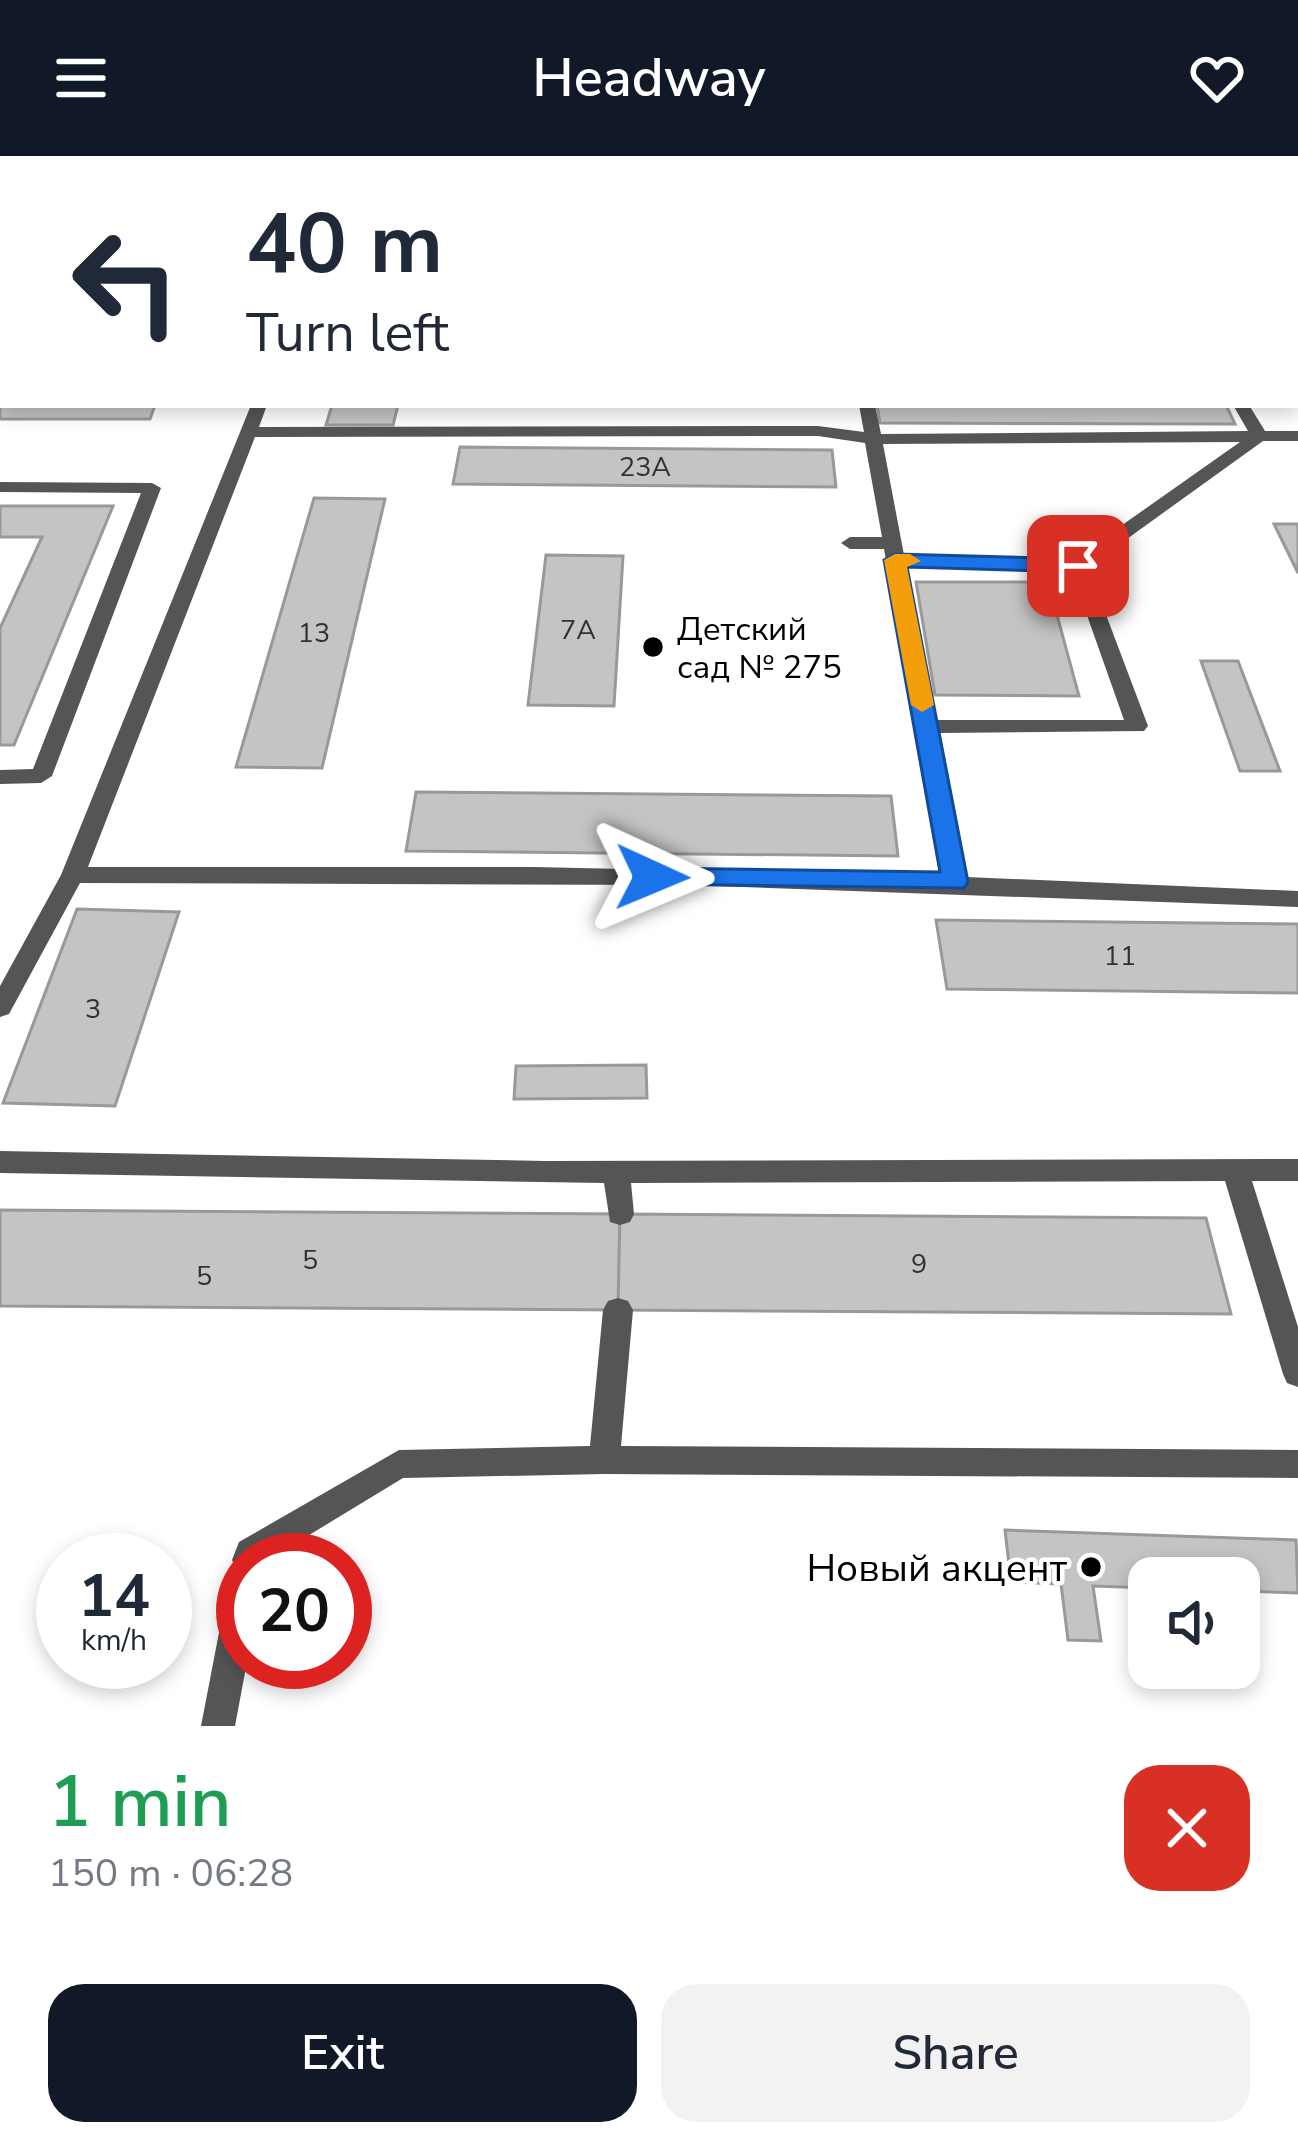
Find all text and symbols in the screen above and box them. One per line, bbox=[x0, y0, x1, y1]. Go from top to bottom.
text: Headway bbox=[532, 41, 766, 115]
icon: menu bbox=[48, 45, 114, 111]
icon: heart bbox=[1184, 45, 1250, 111]
text: 40 m bbox=[246, 187, 443, 302]
icon: left bbox=[48, 204, 204, 360]
text: Turn left bbox=[246, 296, 449, 370]
house number: 23А bbox=[619, 449, 671, 486]
pin bbox=[1027, 515, 1129, 617]
icon: arrive bbox=[1045, 533, 1111, 599]
place label: Детский сад № 275 bbox=[677, 607, 842, 690]
house number: 7А bbox=[560, 612, 596, 649]
house number: 13 bbox=[298, 615, 330, 652]
marker: Детский сад № 275 bbox=[640, 634, 666, 660]
position arrow bbox=[589, 814, 715, 940]
house number: 11 bbox=[1104, 938, 1136, 975]
house number: 3 bbox=[85, 991, 101, 1028]
house number: 5 bbox=[302, 1242, 318, 1279]
house number: 9 bbox=[911, 1246, 927, 1283]
house number: 5 bbox=[196, 1258, 212, 1295]
speed limit sign: 20 bbox=[216, 1533, 372, 1689]
place label: Новый акцент bbox=[806, 1542, 1068, 1595]
marker: Новый акцент bbox=[1078, 1554, 1104, 1580]
text: 14 bbox=[78, 1555, 150, 1637]
map controls bbox=[1128, 1557, 1260, 1689]
button: sound bbox=[1128, 1557, 1260, 1689]
text: km/h bbox=[81, 1620, 147, 1661]
text: 1 min bbox=[48, 1753, 231, 1851]
button: close bbox=[1124, 1765, 1250, 1891]
text: 150 m · 06:28 bbox=[48, 1847, 293, 1900]
button: Exit bbox=[48, 1984, 637, 2122]
button: Share bbox=[661, 1984, 1250, 2122]

